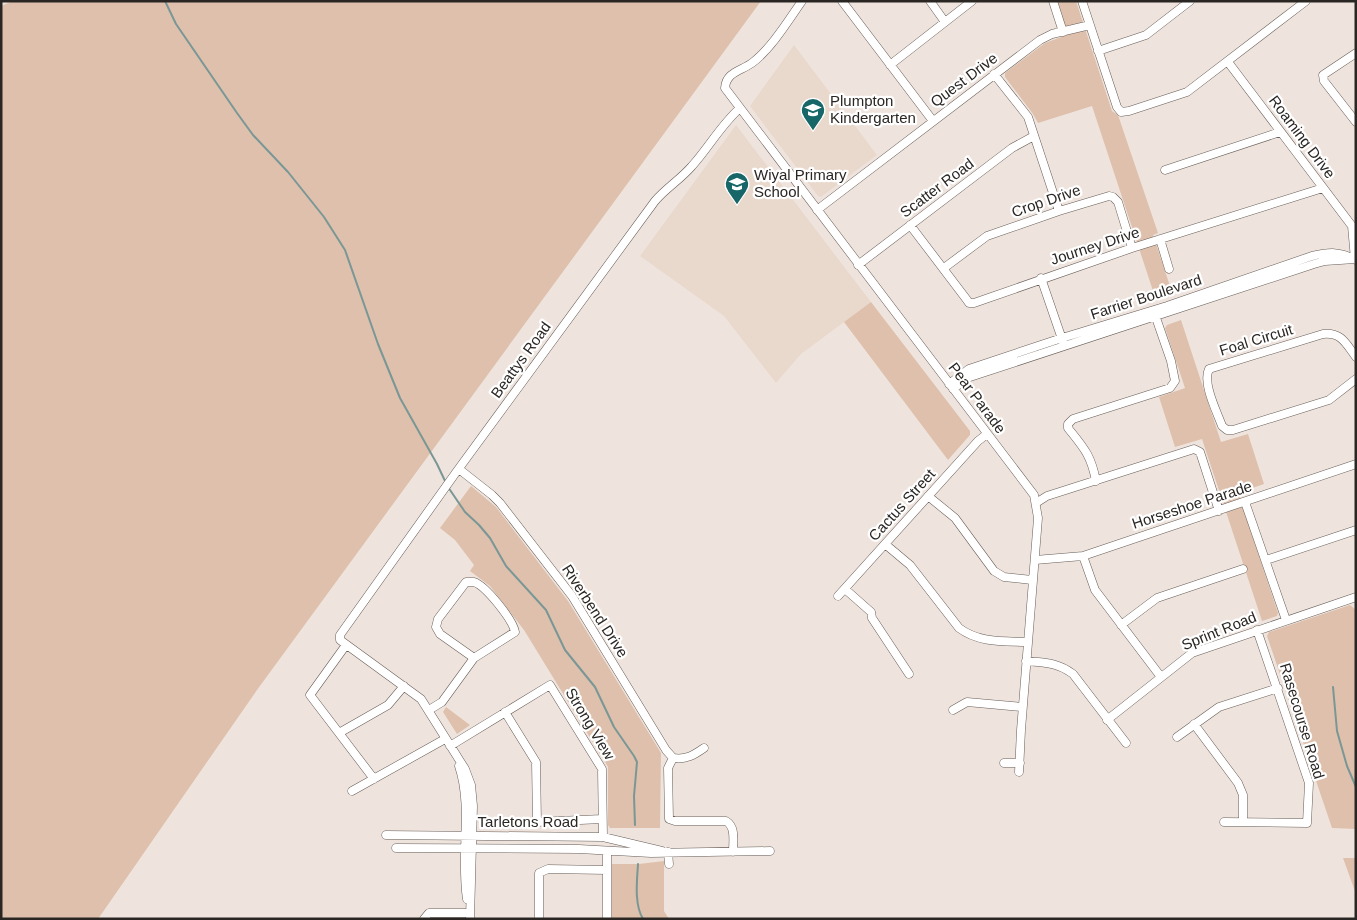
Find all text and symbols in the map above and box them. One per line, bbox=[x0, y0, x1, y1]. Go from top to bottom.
street label: Quest Drive bbox=[927, 49, 1000, 110]
place label: Plumpton Kindergarten bbox=[830, 92, 916, 126]
street label: Roaming Drive bbox=[1266, 92, 1339, 181]
school or university icon: Plumpton Kindergarten bbox=[800, 97, 826, 131]
street label: Scatter Road bbox=[897, 154, 977, 221]
place label: Wiyal Primary School bbox=[754, 166, 847, 200]
school or university icon: Wiyal Primary School bbox=[724, 171, 750, 205]
street label: Crop Drive bbox=[1009, 181, 1082, 220]
street label: Journey Drive bbox=[1048, 223, 1141, 268]
street label: Farrier Boulevard bbox=[1088, 271, 1204, 323]
street label: Beattys Road bbox=[487, 318, 554, 401]
street label: Foal Circuit bbox=[1217, 320, 1295, 359]
street label: Pear Parade bbox=[945, 359, 1010, 436]
street label: Cactus Street bbox=[865, 465, 939, 544]
street label: Horseshoe Parade bbox=[1130, 477, 1254, 532]
street label: Riverbend Drive bbox=[559, 561, 632, 660]
street label: Sprint Road bbox=[1179, 608, 1259, 653]
street label: Rasecourse Road bbox=[1277, 661, 1328, 781]
street label: Strong View bbox=[562, 685, 619, 763]
street label: Tarletons Road bbox=[478, 813, 578, 830]

